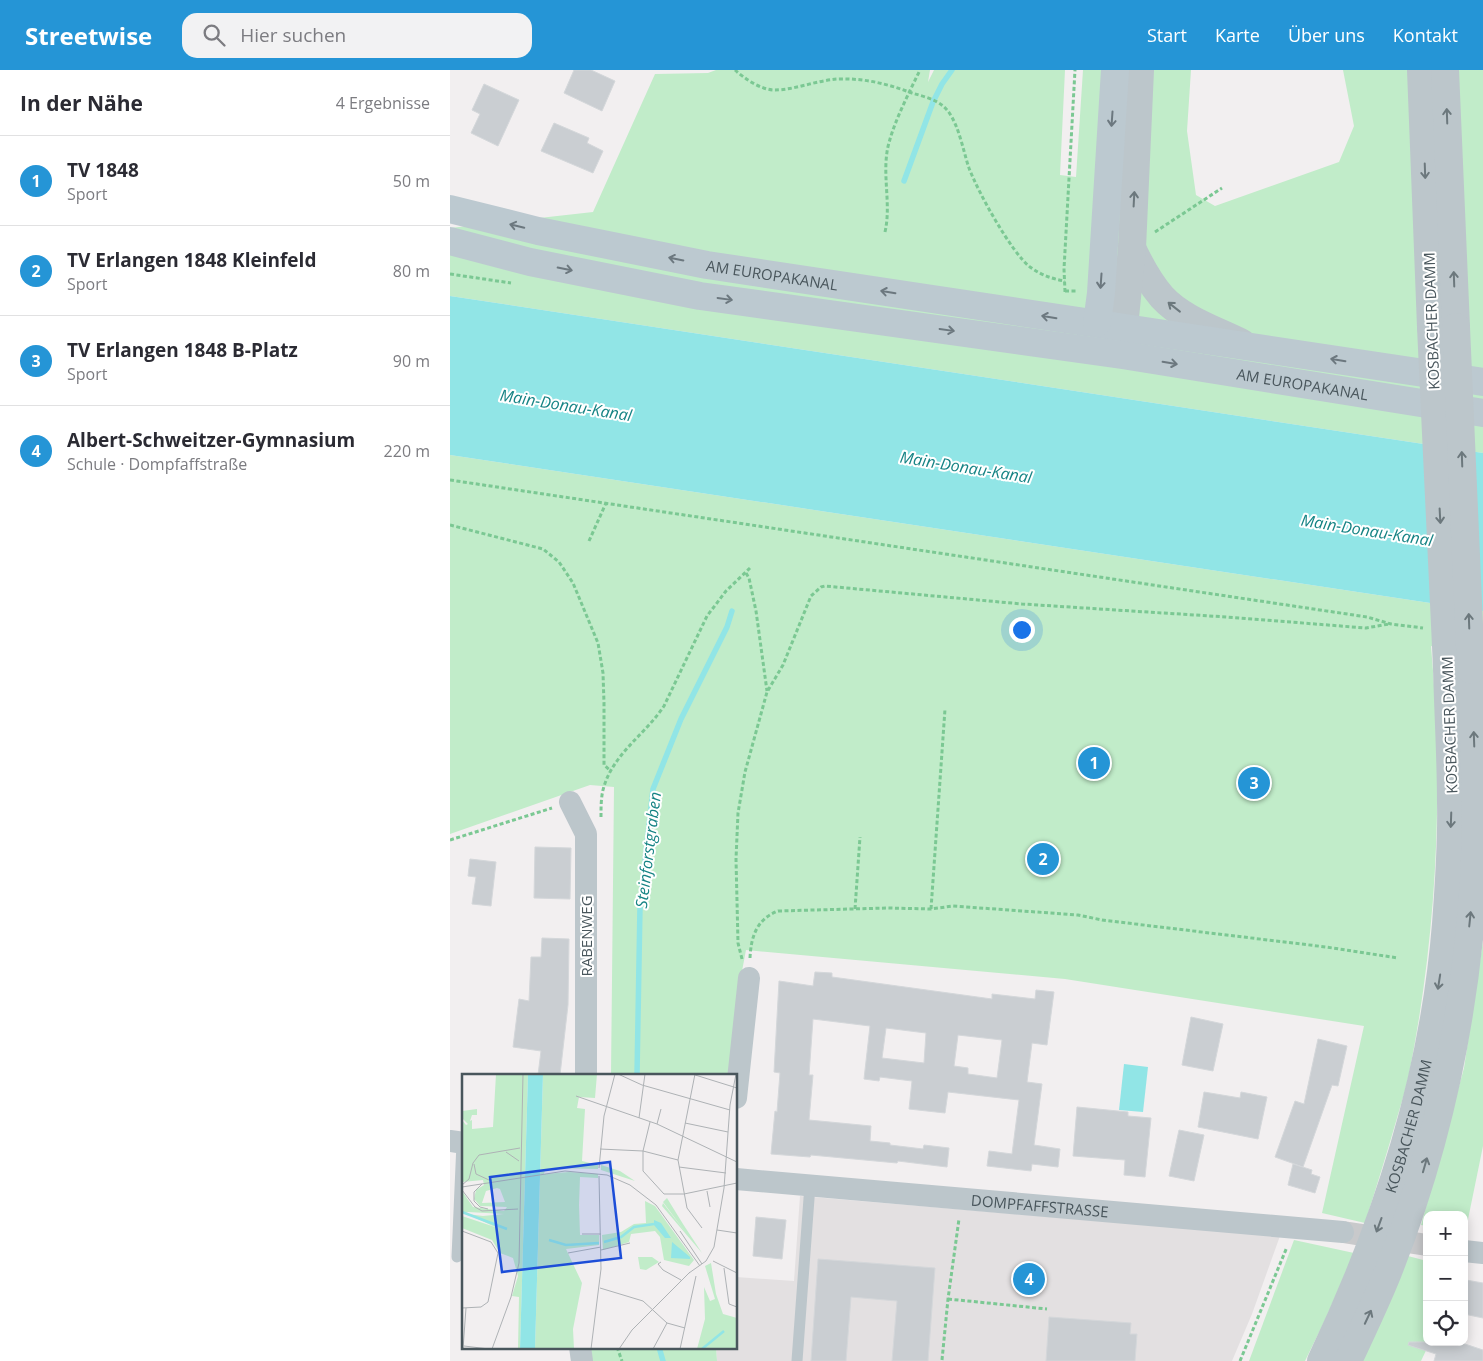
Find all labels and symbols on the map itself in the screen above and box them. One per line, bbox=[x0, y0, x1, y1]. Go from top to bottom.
one-way arrow bbox=[1443, 109, 1452, 125]
one-way arrow bbox=[1107, 110, 1116, 126]
one-way arrow bbox=[1421, 163, 1430, 179]
one-way arrow bbox=[1129, 191, 1138, 207]
one-way arrow bbox=[509, 220, 525, 230]
street label: KOSBACHER DAMM bbox=[1419, 252, 1443, 390]
one-way arrow bbox=[668, 253, 684, 263]
street label: AM EUROPAKANAL bbox=[705, 255, 840, 295]
one-way arrow bbox=[557, 265, 573, 274]
one-way arrow bbox=[1449, 271, 1459, 287]
one-way arrow bbox=[1097, 273, 1106, 289]
one-way arrow bbox=[881, 287, 897, 297]
one-way arrow bbox=[717, 294, 733, 304]
one-way arrow bbox=[1168, 301, 1181, 312]
one-way arrow bbox=[1041, 311, 1057, 321]
one-way arrow bbox=[939, 326, 955, 336]
one-way arrow bbox=[1331, 355, 1347, 365]
one-way arrow bbox=[1162, 358, 1178, 368]
street label: AM EUROPAKANAL bbox=[1235, 364, 1370, 404]
water label: Main-Donau-Kanal bbox=[498, 384, 634, 426]
water label: Main-Donau-Kanal bbox=[898, 446, 1034, 488]
one-way arrow bbox=[1457, 451, 1466, 467]
one-way arrow bbox=[1435, 508, 1445, 524]
water label: Main-Donau-Kanal bbox=[1299, 509, 1435, 551]
one-way arrow bbox=[1464, 614, 1473, 630]
your location bbox=[1009, 617, 1035, 643]
street label: KOSBACHER DAMM bbox=[1437, 656, 1461, 794]
one-way arrow bbox=[1469, 732, 1478, 748]
pin: 1 bbox=[1078, 744, 1110, 782]
pin: 3 bbox=[1238, 764, 1270, 802]
water label: Steinforstgraben bbox=[630, 791, 666, 909]
one-way arrow bbox=[1446, 812, 1456, 828]
pin: 2 bbox=[1027, 840, 1059, 878]
street label: RABENWEG bbox=[576, 895, 596, 977]
one-way arrow bbox=[1466, 912, 1475, 928]
one-way arrow bbox=[1433, 974, 1443, 990]
street label: KOSBACHER DAMM bbox=[1380, 1057, 1436, 1195]
inset map bbox=[462, 1074, 738, 1348]
one-way arrow bbox=[1420, 1157, 1430, 1173]
street label: DOMPFAFFSTRASSE bbox=[970, 1190, 1109, 1221]
one-way arrow bbox=[1374, 1216, 1383, 1232]
pin: 4 bbox=[1013, 1260, 1045, 1298]
one-way arrow bbox=[1364, 1310, 1374, 1325]

